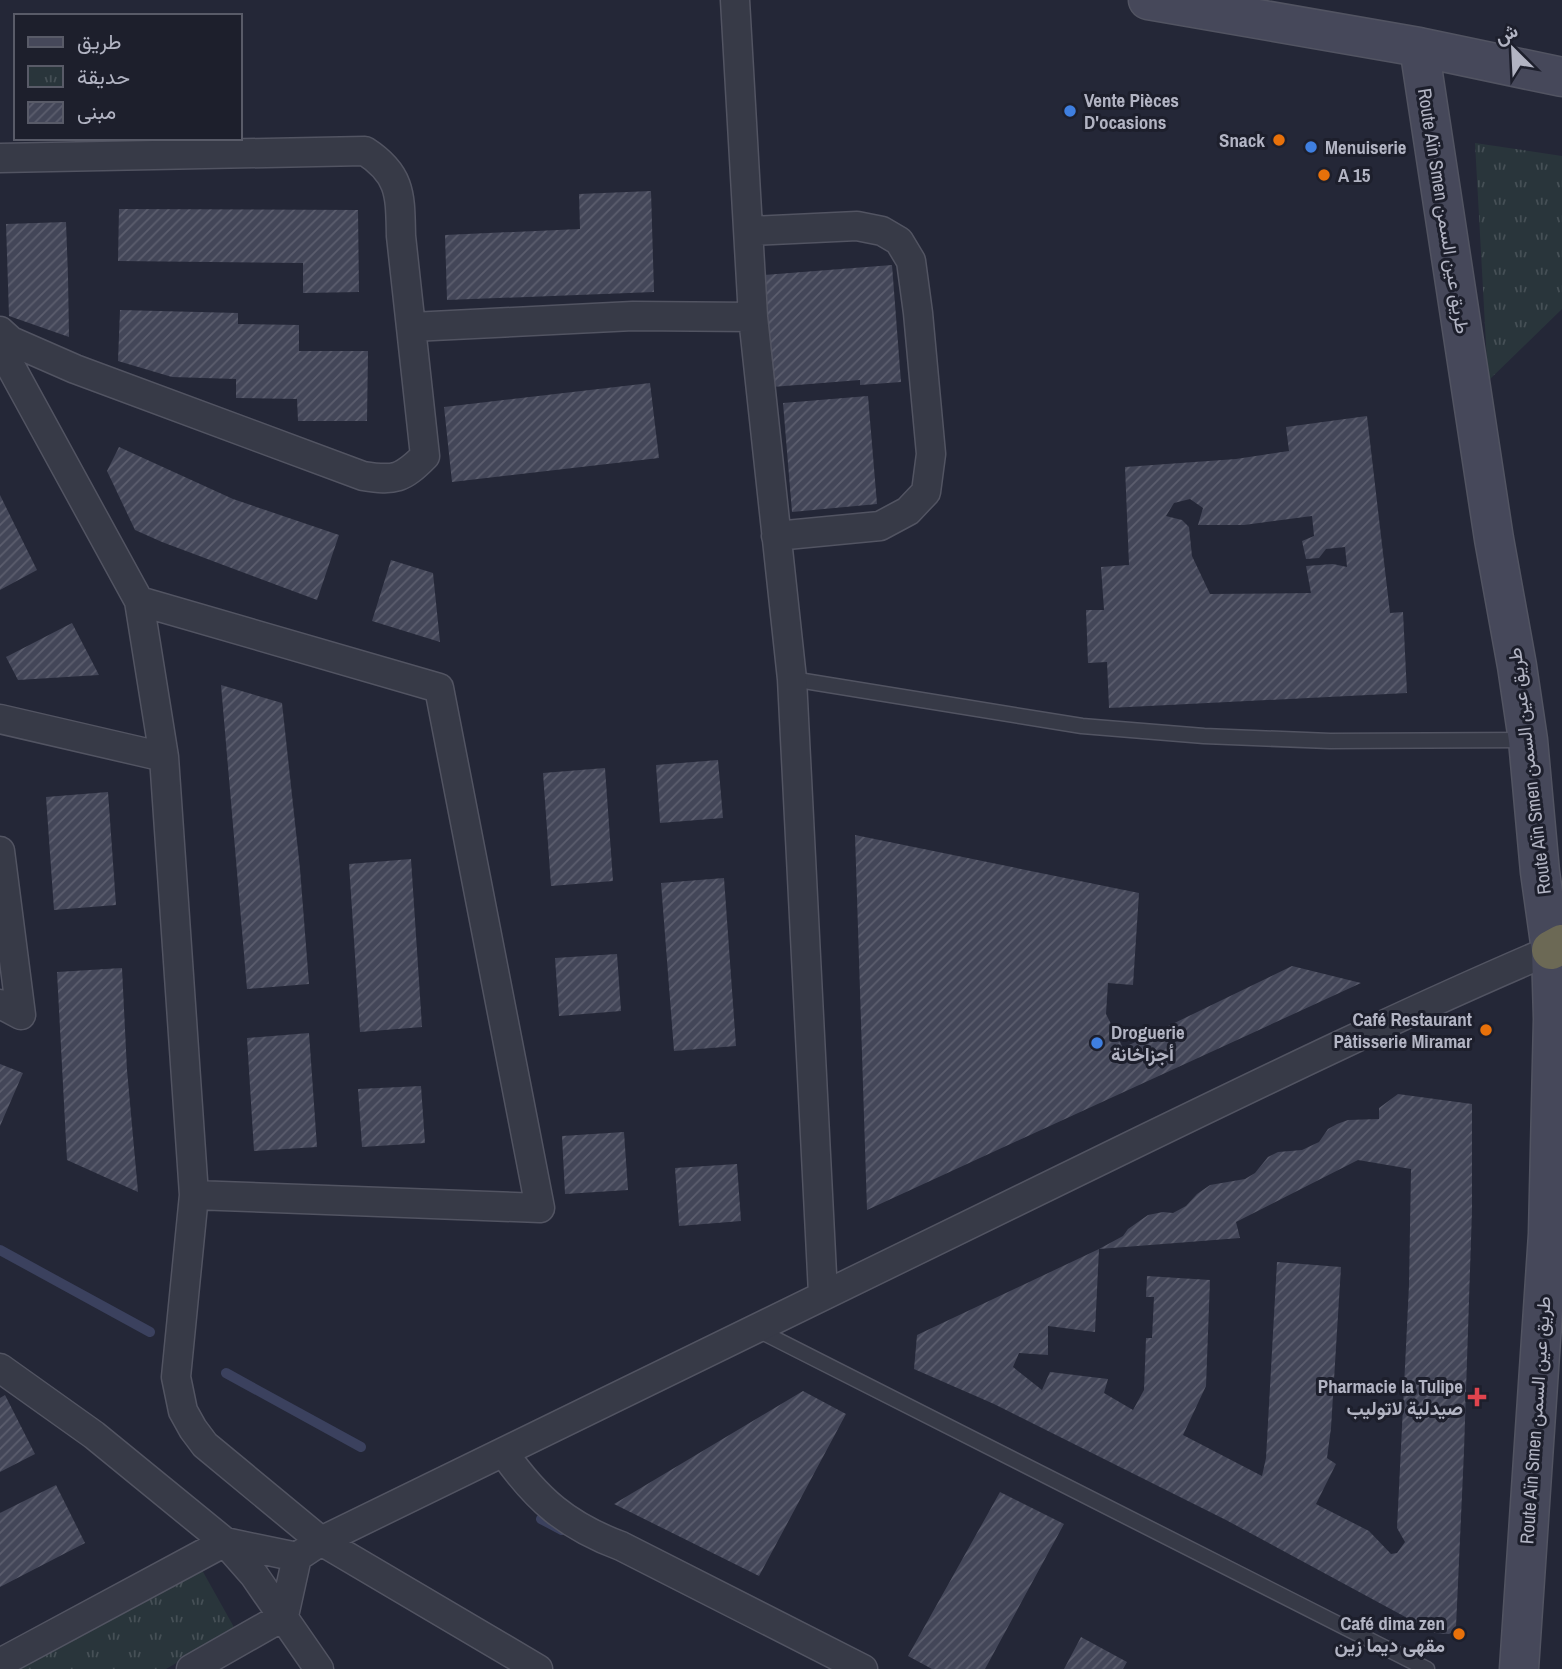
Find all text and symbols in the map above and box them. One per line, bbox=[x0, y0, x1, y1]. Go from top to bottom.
legend bbox=[14, 14, 242, 140]
north arrow bbox=[1478, 14, 1548, 84]
text: ش bbox=[1490, 17, 1522, 50]
text: طريق bbox=[77, 27, 122, 56]
text: حديقة bbox=[77, 62, 130, 91]
street label: Route Aïn Smen طريق عين السمن bbox=[1412, 86, 1476, 336]
place label: Vente Pièces D'ocasions bbox=[1084, 87, 1179, 135]
text: مبنى bbox=[77, 97, 116, 126]
marker: Vente Pièces D'ocasions bbox=[1062, 103, 1078, 119]
place label: Snack bbox=[1219, 127, 1265, 153]
marker: Snack bbox=[1271, 132, 1287, 148]
place label: Menuiserie bbox=[1325, 134, 1407, 160]
marker: Menuiserie bbox=[1303, 139, 1319, 155]
place label: A 15 bbox=[1338, 162, 1371, 188]
marker: A 15 bbox=[1316, 167, 1332, 183]
street label: Route Aïn Smen طريق عين السمن bbox=[1501, 646, 1557, 896]
place label: Café Restaurant Pâtisserie Miramar bbox=[1333, 1006, 1472, 1054]
place label: Droguerie أجزاخانة bbox=[1111, 1019, 1185, 1067]
marker: Café Restaurant Pâtisserie Miramar bbox=[1478, 1022, 1494, 1038]
marker: Droguerie أجزاخانة bbox=[1089, 1035, 1105, 1051]
street label: Route Aïn Smen طريق عين السمن bbox=[1513, 1295, 1557, 1545]
place label: Pharmacie la Tulipe صيدلية لاتوليب bbox=[1318, 1373, 1463, 1421]
marker: Pharmacie la Tulipe صيدلية لاتوليب bbox=[1469, 1389, 1485, 1405]
place label: Café dima zen مقهى ديما زين bbox=[1335, 1610, 1445, 1658]
marker: Café dima zen مقهى ديما زين bbox=[1451, 1626, 1467, 1642]

